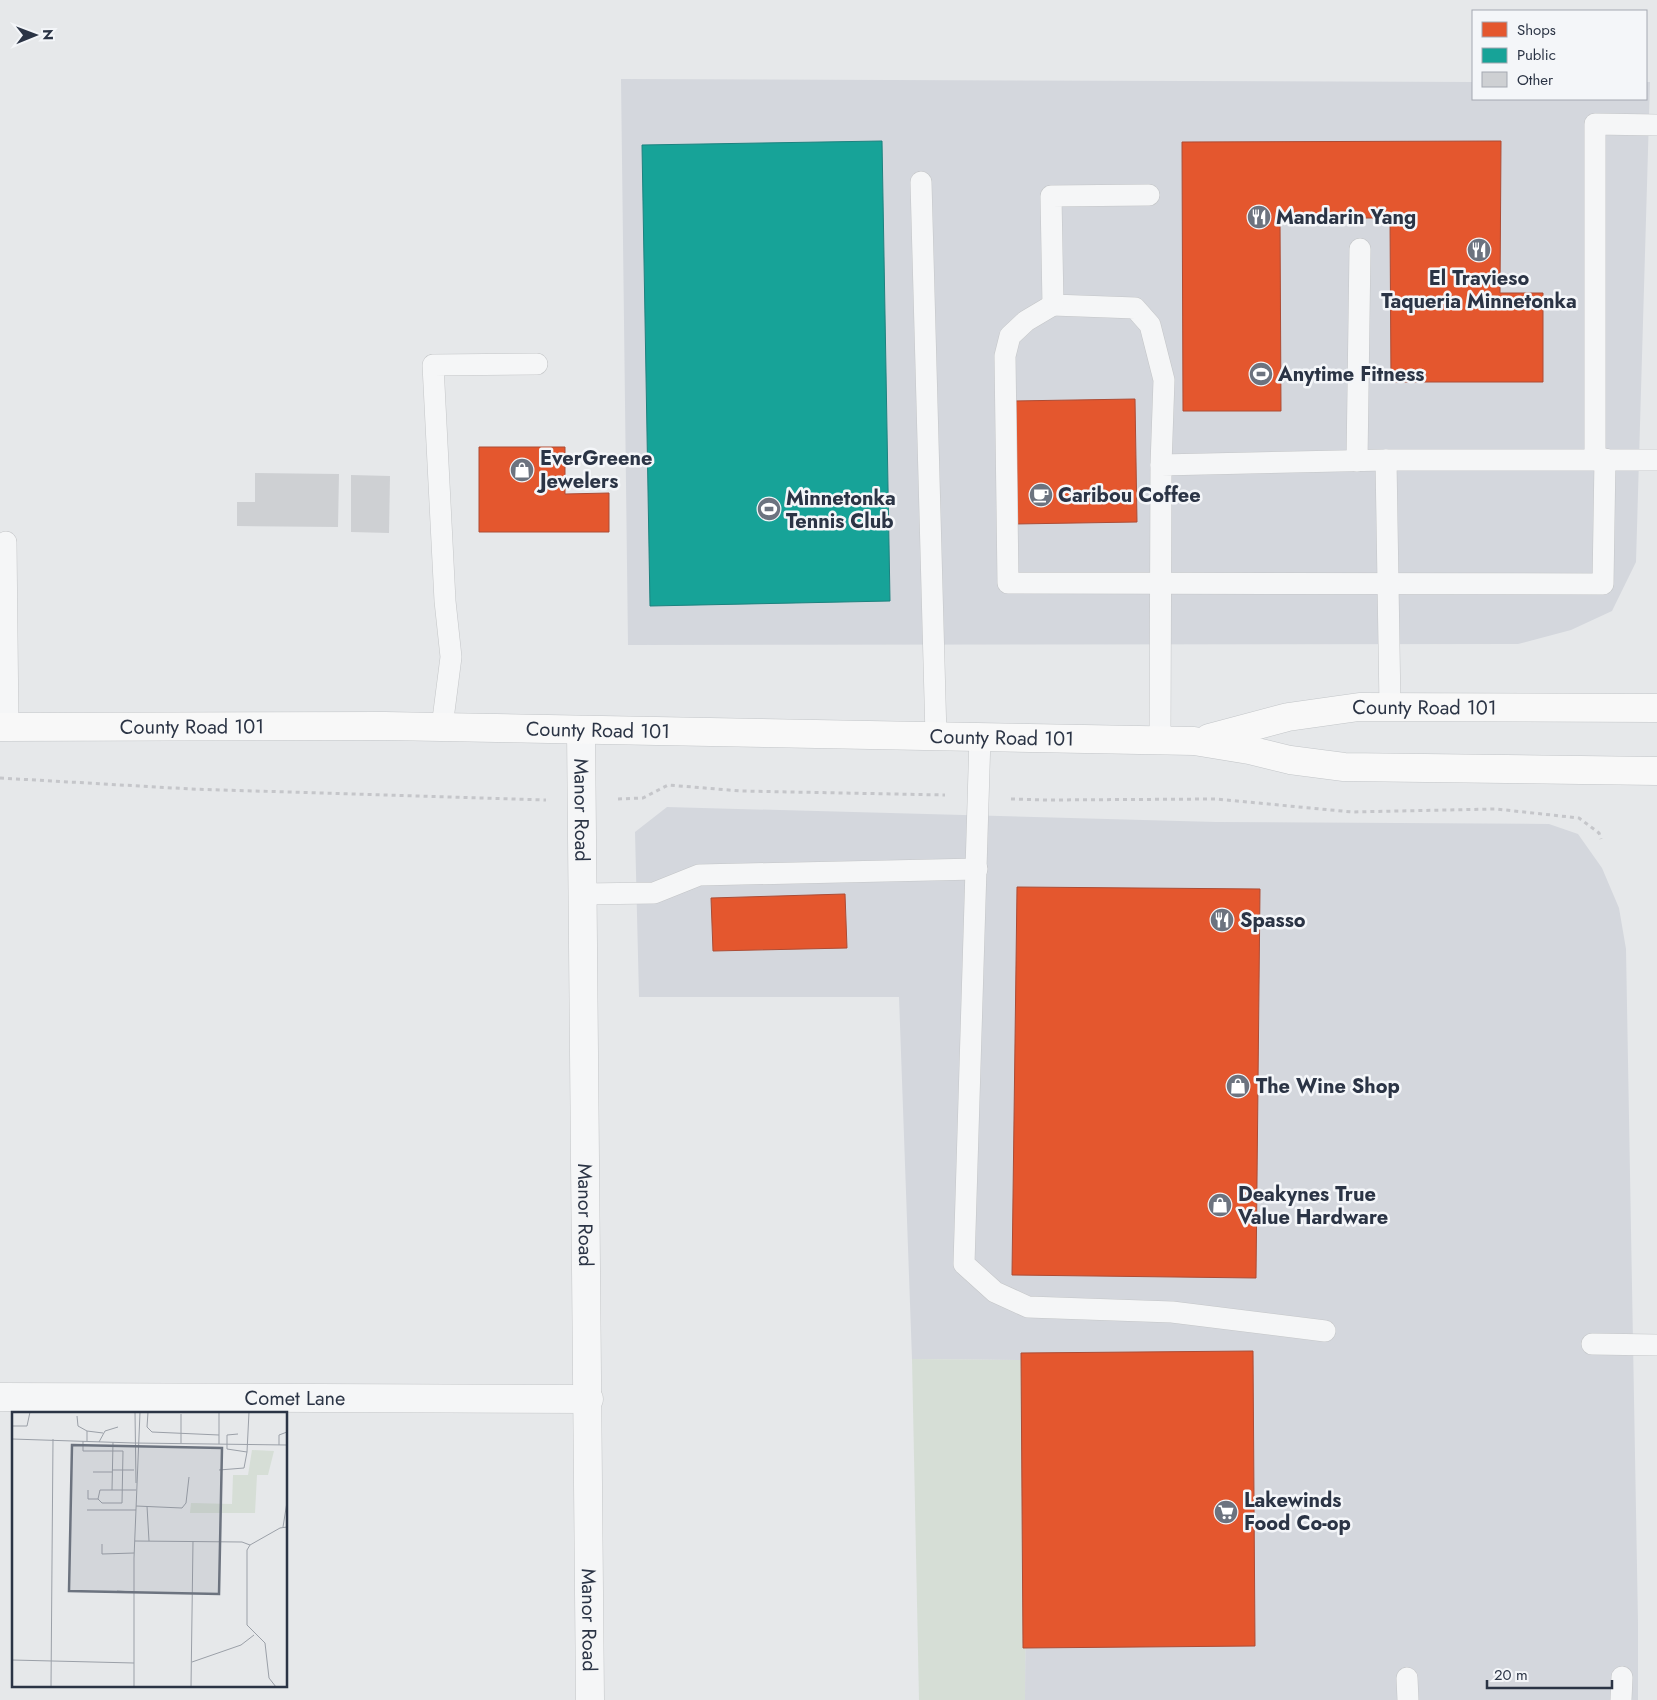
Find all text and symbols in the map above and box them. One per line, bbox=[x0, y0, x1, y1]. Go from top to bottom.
north arrow bbox=[10, 10, 60, 60]
legend bbox=[1472, 10, 1647, 100]
text: Shops bbox=[1517, 19, 1556, 41]
text: N bbox=[38, 29, 58, 41]
text: Public bbox=[1517, 44, 1556, 66]
text: Other bbox=[1517, 69, 1554, 91]
place label: Mandarin Yang bbox=[1276, 203, 1416, 232]
restaurant icon: Mandarin Yang bbox=[1246, 204, 1272, 230]
restaurant icon: El Travieso Taqueria Minnetonka bbox=[1466, 237, 1492, 263]
place label: El Travieso Taqueria Minnetonka bbox=[1381, 264, 1577, 316]
place label: Anytime Fitness bbox=[1277, 360, 1424, 389]
sports icon: Anytime Fitness bbox=[1248, 361, 1274, 387]
place label: EverGreene Jewelers bbox=[536, 444, 652, 496]
shop icon: EverGreene Jewelers bbox=[509, 457, 535, 483]
place label: Caribou Coffee bbox=[1058, 481, 1201, 510]
cafe icon: Caribou Coffee bbox=[1028, 482, 1054, 508]
place label: Minnetonka Tennis Club bbox=[786, 484, 896, 536]
sports icon: Minnetonka Tennis Club bbox=[756, 496, 782, 522]
street label: County Road 101 bbox=[1352, 693, 1497, 722]
street label: County Road 101 bbox=[120, 712, 264, 742]
street label: County Road 101 bbox=[525, 715, 670, 746]
street label: County Road 101 bbox=[929, 722, 1074, 754]
street label: Manor Road bbox=[566, 758, 596, 862]
place label: Spasso bbox=[1240, 906, 1306, 935]
restaurant icon: Spasso bbox=[1209, 907, 1235, 933]
place label: The Wine Shop bbox=[1256, 1072, 1400, 1101]
shop icon: The Wine Shop bbox=[1225, 1073, 1251, 1099]
street label: Manor Road bbox=[570, 1163, 600, 1267]
place label: Deakynes True Value Hardware bbox=[1237, 1180, 1388, 1232]
shop icon: Deakynes True Value Hardware bbox=[1207, 1192, 1233, 1218]
street label: Comet Lane bbox=[245, 1384, 345, 1413]
inset map bbox=[12, 1412, 288, 1688]
place label: Lakewinds Food Co-op bbox=[1244, 1486, 1351, 1538]
supermarket icon: Lakewinds Food Co-op bbox=[1213, 1499, 1239, 1525]
street label: Manor Road bbox=[574, 1568, 604, 1672]
scale bar bbox=[1487, 1658, 1612, 1690]
text: 20 m bbox=[1494, 1664, 1528, 1686]

